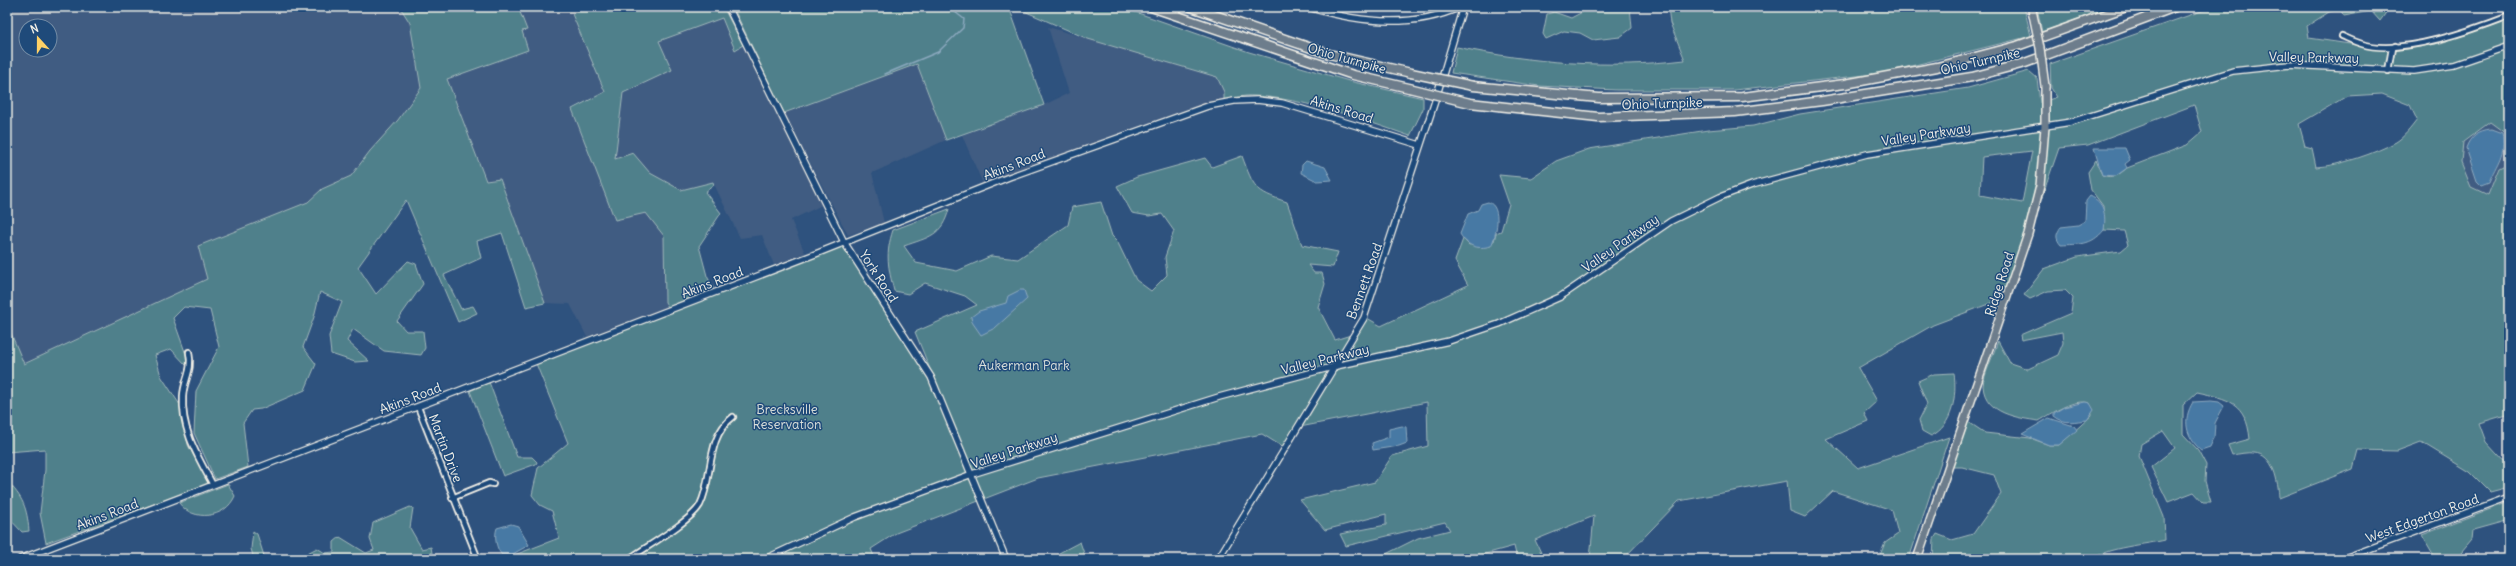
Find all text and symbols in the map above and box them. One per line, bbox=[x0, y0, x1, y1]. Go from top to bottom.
north arrow bbox=[18, 18, 58, 58]
text: N bbox=[28, 21, 40, 37]
street label: Ohio Turnpike bbox=[1306, 39, 1388, 78]
street label: Ohio Turnpike bbox=[1939, 44, 2022, 79]
street label: Valley Parkway bbox=[2269, 48, 2359, 67]
street label: Akins Road bbox=[1308, 92, 1376, 127]
street label: Ohio Turnpike bbox=[1621, 94, 1703, 113]
street label: Valley Parkway bbox=[1880, 119, 1972, 150]
street label: Akins Road bbox=[981, 145, 1048, 184]
street label: Valley Parkway bbox=[1578, 211, 1662, 276]
street label: Bennett Road bbox=[1343, 240, 1386, 322]
street label: York Road bbox=[855, 247, 902, 306]
street label: Ridge Road bbox=[1981, 249, 2018, 318]
street label: Akins Road bbox=[679, 263, 746, 302]
street label: Valley Parkway bbox=[1279, 340, 1371, 379]
park label: Aukerman Park bbox=[978, 357, 1070, 374]
street label: Akins Road bbox=[377, 379, 444, 418]
park label: Brecksville Reservation bbox=[752, 401, 822, 433]
street label: Martin Drive bbox=[425, 412, 466, 485]
street label: Valley Parkway bbox=[969, 428, 1060, 472]
street label: West Edgerton Road bbox=[2363, 490, 2481, 547]
street label: Akins Road bbox=[74, 495, 141, 534]

